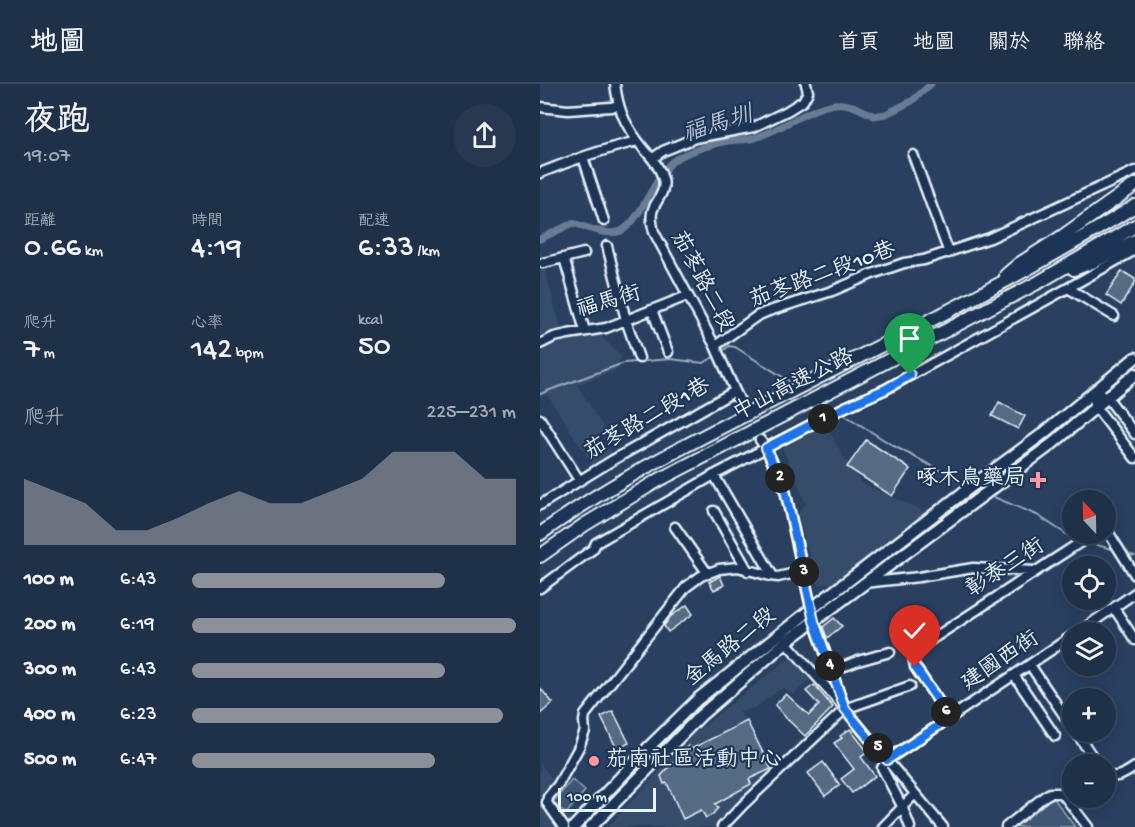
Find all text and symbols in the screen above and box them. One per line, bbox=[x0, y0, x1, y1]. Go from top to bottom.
text: 地圖 bbox=[30, 28, 86, 61]
text: 首頁 bbox=[838, 32, 880, 57]
text: 地圖 bbox=[913, 32, 955, 57]
text: 關於 bbox=[988, 32, 1030, 57]
text: 聯絡 bbox=[1063, 32, 1105, 57]
water label: 福馬圳 bbox=[679, 101, 760, 150]
text: 夜跑 bbox=[24, 104, 90, 142]
button: share bbox=[453, 104, 516, 167]
text: 19:07 bbox=[24, 146, 70, 169]
text: 距離 bbox=[24, 213, 56, 232]
text: 時間 bbox=[191, 213, 223, 232]
text: 配速 bbox=[358, 213, 390, 232]
street label: 茄苳路二段 bbox=[664, 226, 740, 337]
text: 0.66 bbox=[24, 232, 81, 267]
text: 4:19 bbox=[191, 232, 242, 267]
text: 6:33 bbox=[358, 232, 414, 267]
street label: 茄苳路二段10巷 bbox=[746, 236, 900, 314]
text: km bbox=[81, 243, 103, 262]
text: /km bbox=[414, 243, 440, 262]
street label: 福馬街 bbox=[573, 280, 644, 325]
text: kcal bbox=[358, 312, 383, 331]
pin bbox=[884, 313, 935, 375]
text: 爬升 bbox=[24, 315, 56, 334]
text: 心率 bbox=[191, 315, 223, 334]
icon: arrive bbox=[893, 322, 926, 355]
text: 50 bbox=[358, 331, 391, 366]
text: 7 bbox=[24, 334, 40, 369]
text: 142 bbox=[191, 334, 232, 369]
street label: 中山高速公路 bbox=[728, 343, 859, 428]
text: m bbox=[40, 345, 55, 364]
text: bpm bbox=[232, 345, 263, 364]
street label: 茄苳路二段1巷 bbox=[579, 372, 716, 466]
text: 225–231 m bbox=[426, 402, 516, 425]
pin: 1 bbox=[808, 404, 838, 434]
text: 爬升 bbox=[24, 408, 64, 431]
text: 1 bbox=[820, 409, 826, 428]
pin: 2 bbox=[765, 463, 795, 493]
place label: 啄木鳥藥局 bbox=[916, 465, 1026, 493]
text: 2 bbox=[776, 468, 784, 487]
marker: 啄木鳥藥局 bbox=[1031, 473, 1045, 487]
north arrow bbox=[1062, 490, 1116, 544]
map controls bbox=[1062, 490, 1116, 808]
street label: 彰泰三街 bbox=[961, 532, 1050, 604]
button: locate bbox=[1062, 556, 1116, 610]
pin: 3 bbox=[789, 557, 819, 587]
text: 3 bbox=[800, 562, 808, 581]
text: 100 m bbox=[24, 569, 74, 592]
text: 6:43 bbox=[120, 569, 156, 592]
street label: 金馬路二段 bbox=[679, 602, 782, 693]
pin bbox=[889, 605, 940, 667]
text: 200 m bbox=[24, 614, 75, 637]
text: 6:19 bbox=[120, 614, 155, 637]
icon: check bbox=[898, 614, 931, 647]
button: layers bbox=[1062, 622, 1116, 676]
street label: 建國西街 bbox=[957, 626, 1045, 697]
pin: 4 bbox=[815, 651, 845, 681]
text: 4 bbox=[826, 656, 834, 675]
text: 300 m bbox=[24, 659, 76, 682]
text: 6:43 bbox=[120, 659, 156, 682]
button: + bbox=[1062, 688, 1116, 742]
pin: 6 bbox=[931, 697, 961, 727]
text: 6 bbox=[942, 702, 950, 721]
text: 400 m bbox=[24, 704, 75, 727]
text: 6:23 bbox=[120, 704, 157, 727]
pin: 5 bbox=[863, 733, 893, 763]
text: 5 bbox=[874, 738, 882, 757]
place label: 茄南社區活動中心 bbox=[606, 746, 782, 774]
text: 500 m bbox=[24, 749, 76, 772]
text: 6:47 bbox=[120, 749, 156, 772]
marker: 茄南社區活動中心 bbox=[587, 754, 601, 768]
button: − bbox=[1062, 754, 1116, 808]
scale bar bbox=[558, 785, 656, 812]
text: 100 m bbox=[567, 789, 607, 808]

